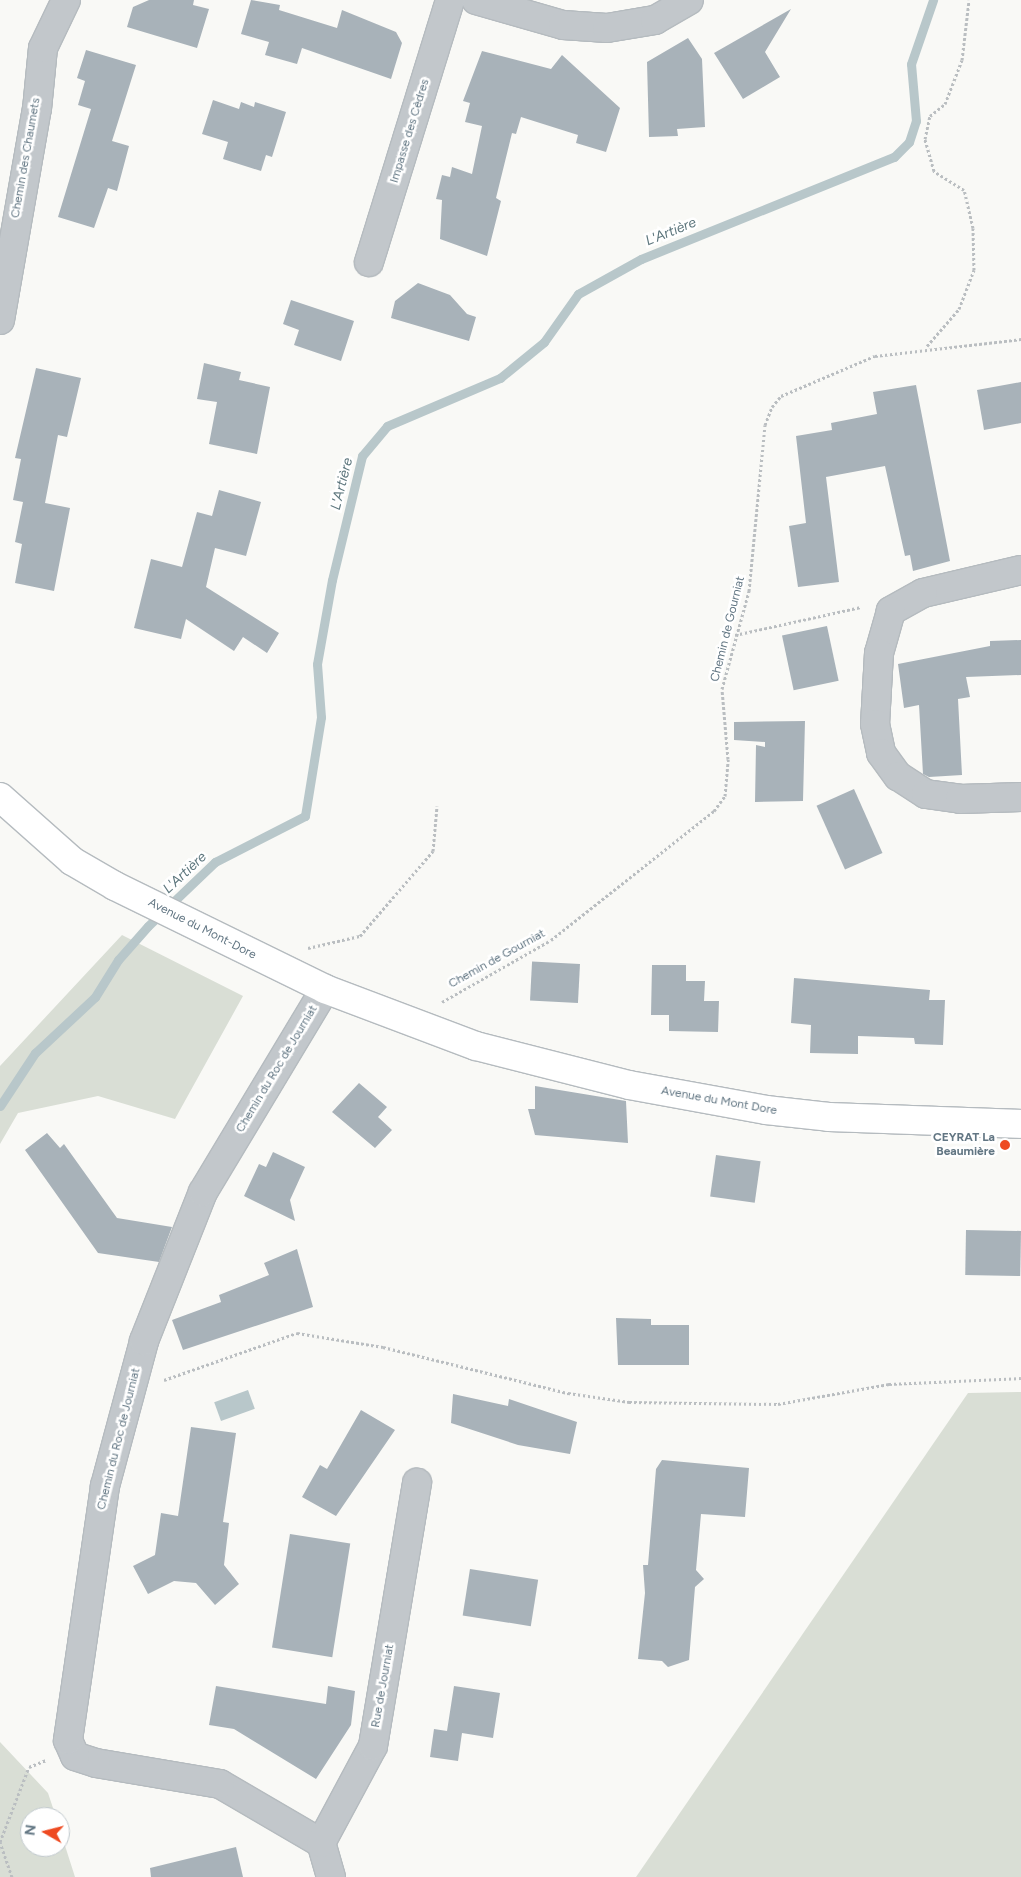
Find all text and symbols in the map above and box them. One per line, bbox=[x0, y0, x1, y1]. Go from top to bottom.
street label: Impasse des Cèdres bbox=[387, 77, 433, 185]
street label: Chemin des Chaumets bbox=[8, 97, 44, 219]
water label: L'Artière bbox=[643, 214, 699, 250]
water label: L'Artière bbox=[327, 456, 357, 512]
street label: Chemin de Gourniat bbox=[708, 575, 748, 683]
water label: L'Artière bbox=[160, 849, 210, 897]
street label: Avenue du Mont-Dore bbox=[146, 895, 258, 963]
street label: Chemin de Gourniat bbox=[446, 927, 548, 991]
street label: Chemin du Roc de Journiat bbox=[233, 1003, 321, 1135]
street label: Avenue du Mont Dore bbox=[660, 1084, 778, 1118]
place label: CEYRAT La Beaumière bbox=[933, 1131, 995, 1159]
marker: CEYRAT La Beaumière bbox=[999, 1139, 1011, 1151]
street label: Chemin du Roc de Journiat bbox=[94, 1367, 144, 1511]
street label: Rue de Journiat bbox=[369, 1643, 397, 1729]
north arrow bbox=[20, 1807, 70, 1857]
text: N bbox=[21, 1823, 40, 1837]

